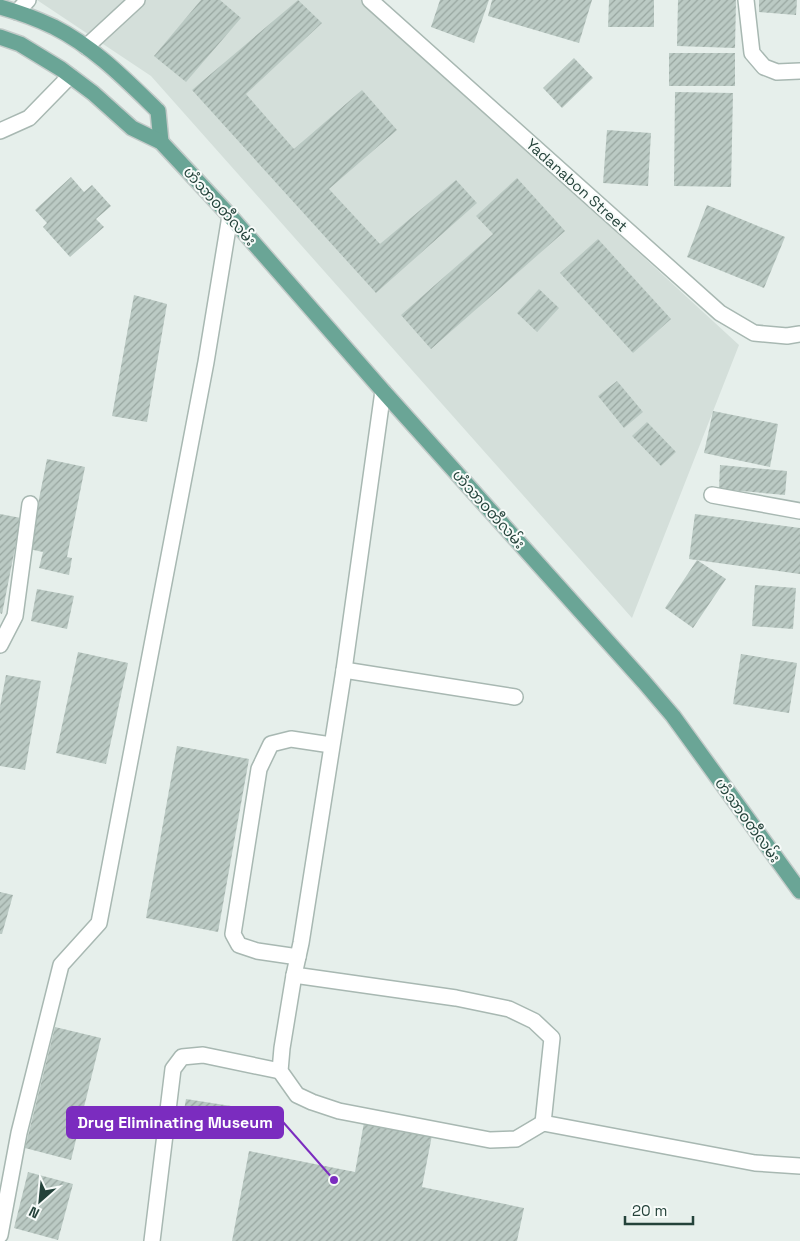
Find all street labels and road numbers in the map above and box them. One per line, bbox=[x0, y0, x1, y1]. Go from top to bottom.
street label: Yadanabon Street bbox=[522, 134, 632, 236]
street label: ဟံသာဝတီလမ်း bbox=[180, 163, 260, 249]
street label: ဟံသာဝတီလမ်း bbox=[449, 466, 529, 552]
street label: ဟံသာဝတီလမ်း bbox=[711, 774, 785, 866]

